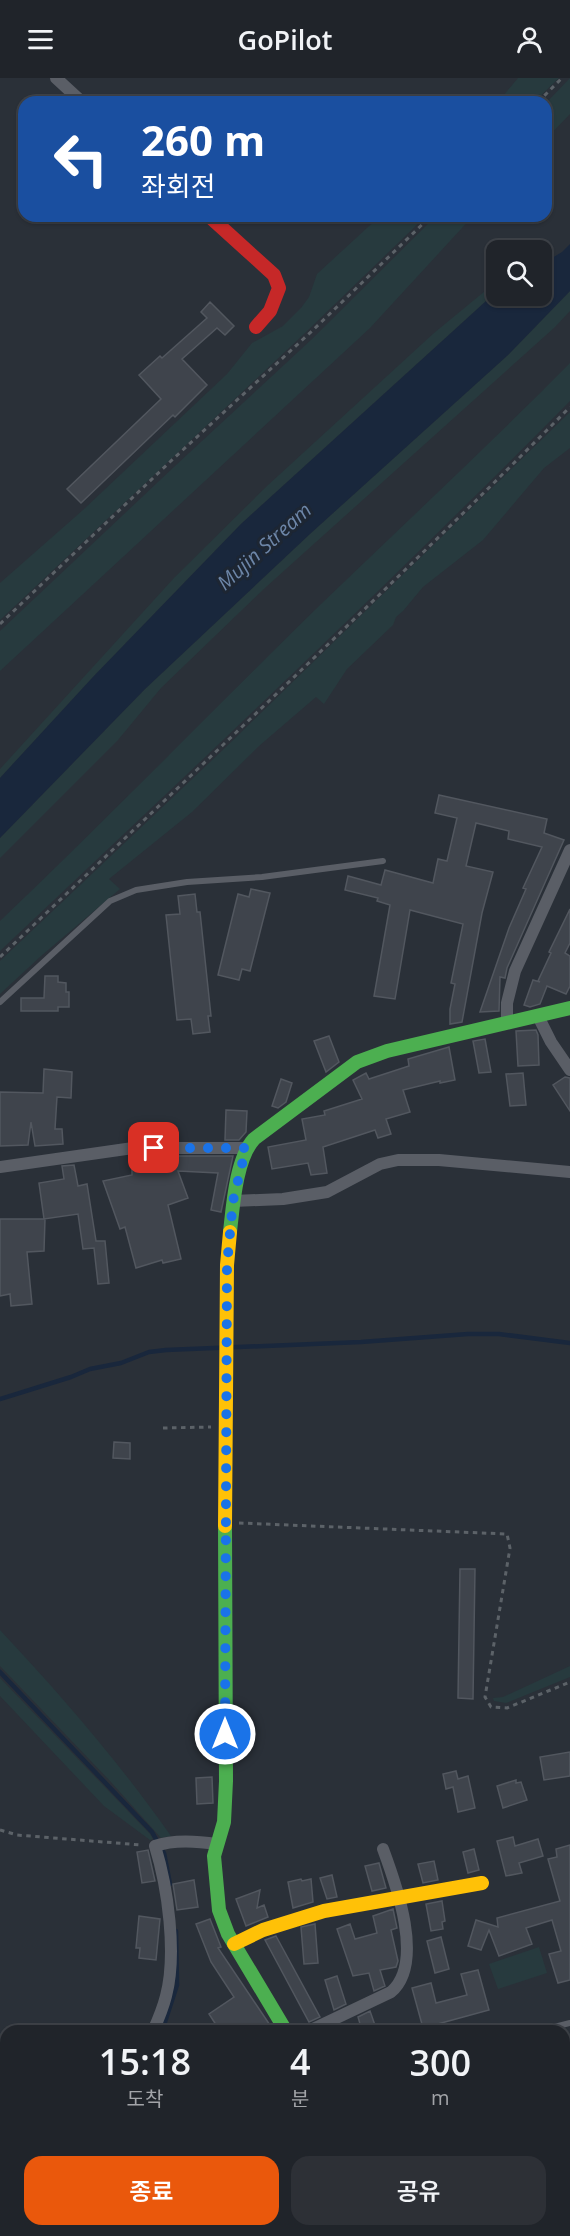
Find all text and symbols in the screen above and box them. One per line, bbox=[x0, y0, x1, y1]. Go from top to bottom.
text: GoPilot bbox=[238, 21, 332, 58]
icon: menu bbox=[24, 23, 57, 56]
icon: person bbox=[513, 23, 546, 56]
text: 260 m bbox=[141, 111, 265, 168]
icon: left bbox=[42, 120, 120, 198]
text: 좌회전 bbox=[141, 167, 216, 204]
map controls bbox=[486, 240, 552, 306]
button: search bbox=[486, 240, 552, 306]
water label: Mujin Stream bbox=[211, 496, 317, 596]
pin bbox=[128, 1122, 179, 1173]
icon: arrive bbox=[137, 1131, 170, 1164]
position arrow bbox=[193, 1702, 257, 1766]
text: 15:18 bbox=[99, 2037, 191, 2086]
text: 4 bbox=[290, 2037, 311, 2086]
text: 300 bbox=[409, 2038, 471, 2087]
text: m bbox=[431, 2084, 450, 2111]
text: 도착 bbox=[127, 2085, 163, 2112]
text: 분 bbox=[291, 2085, 309, 2112]
button: 종료 bbox=[24, 2156, 279, 2225]
button: 공유 bbox=[291, 2156, 546, 2225]

